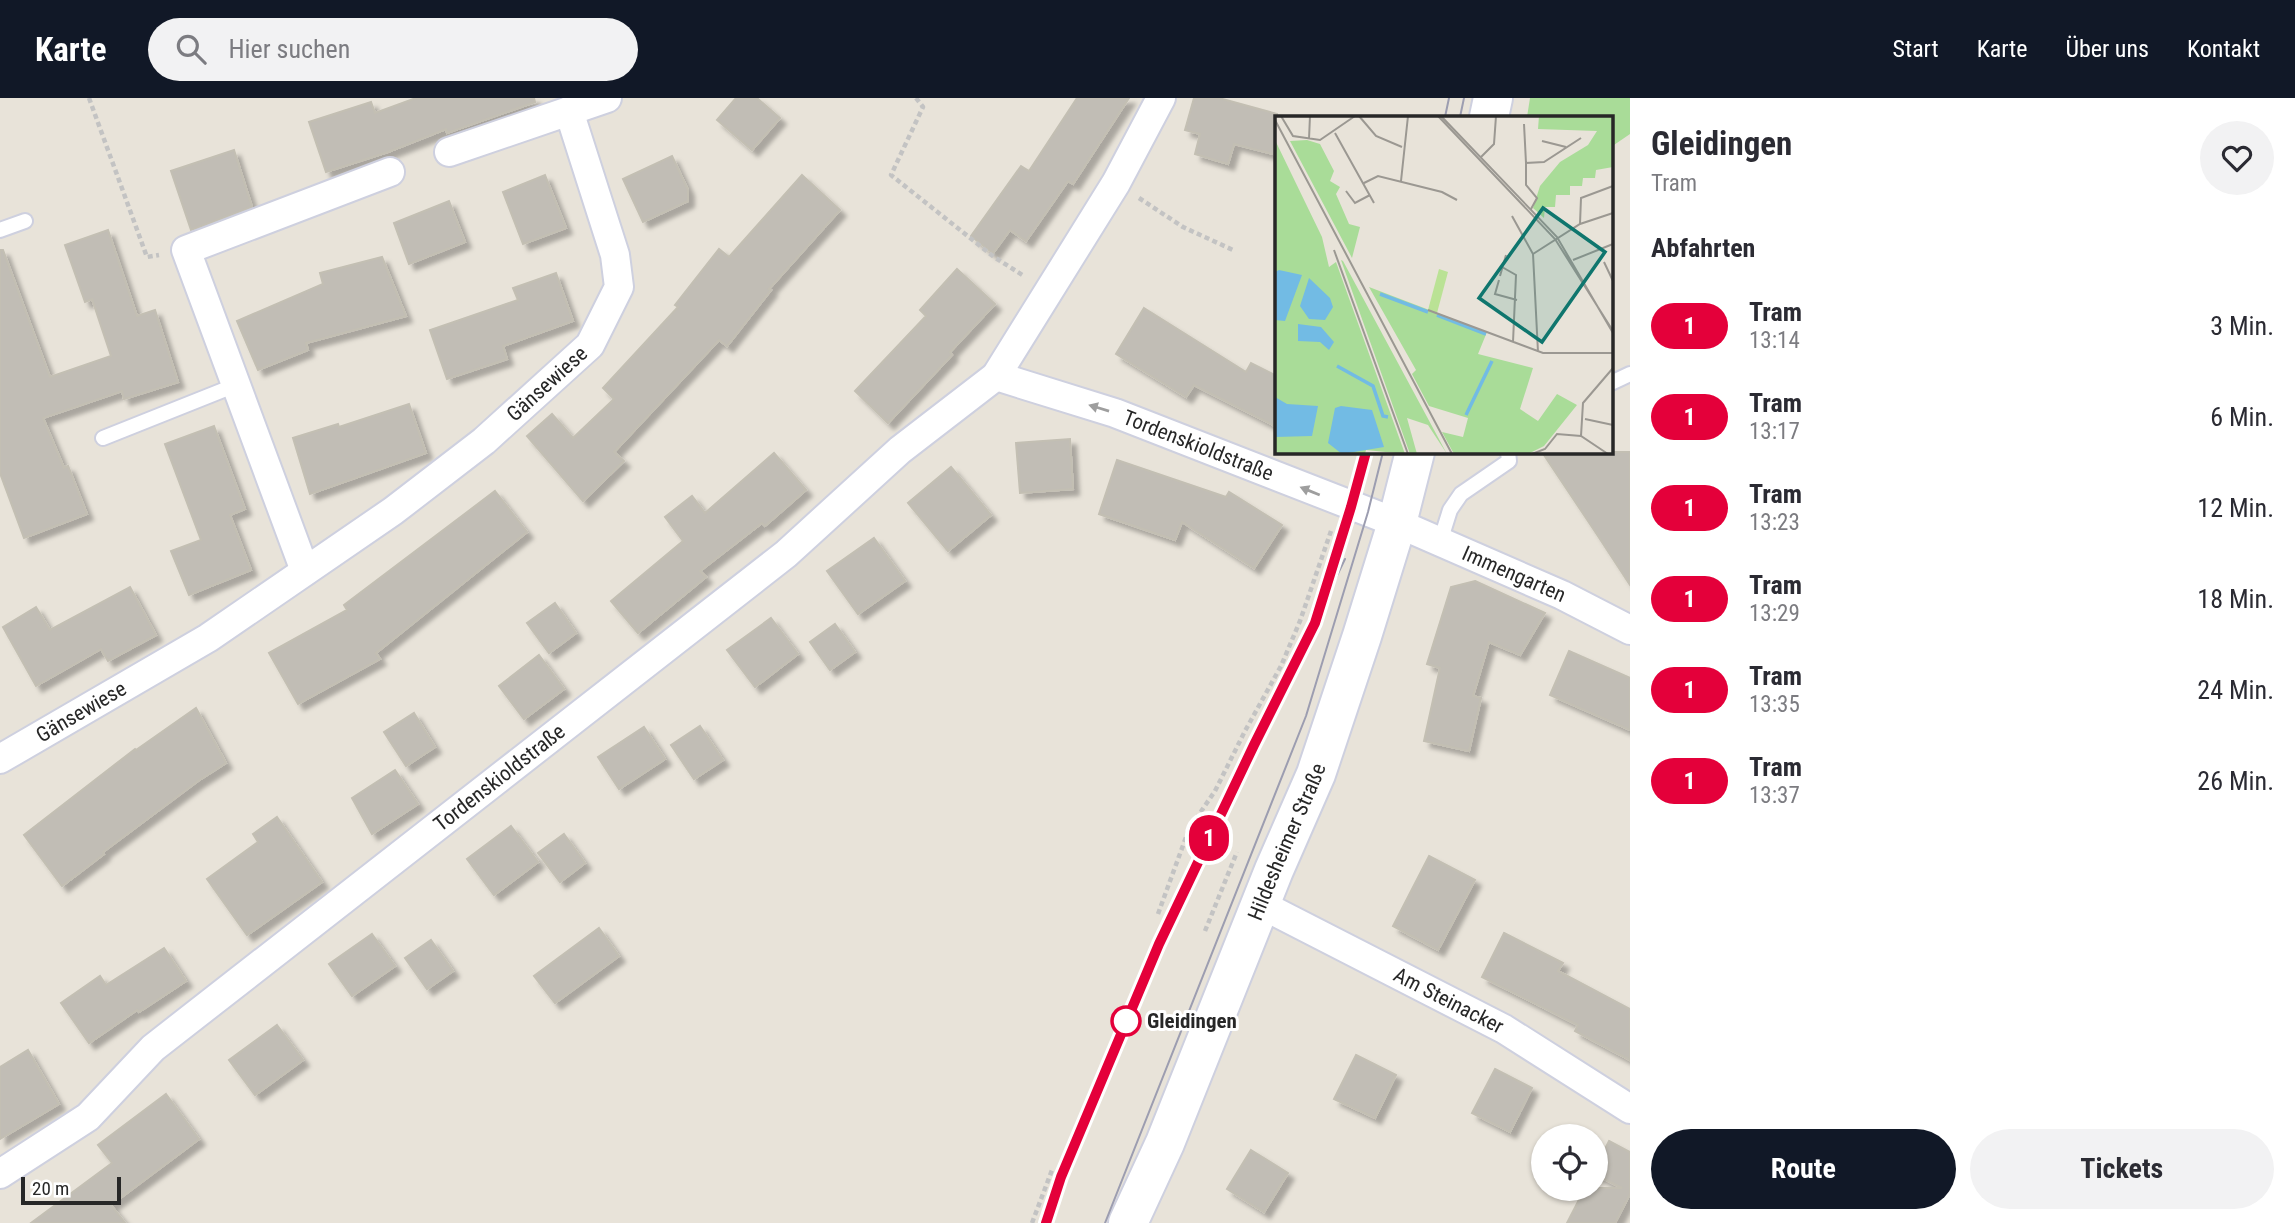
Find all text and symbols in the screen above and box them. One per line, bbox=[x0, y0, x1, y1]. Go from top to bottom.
search box bbox=[148, 18, 638, 81]
text: Karte bbox=[35, 30, 106, 69]
icon: search bbox=[172, 30, 210, 68]
text: Hier suchen bbox=[228, 34, 350, 64]
text: Start bbox=[1893, 35, 1939, 63]
text: Karte bbox=[1977, 35, 2027, 63]
text: Über uns bbox=[2065, 35, 2149, 63]
text: Kontakt bbox=[2187, 35, 2260, 63]
inset map bbox=[1275, 116, 1612, 453]
button: heart bbox=[2200, 121, 2274, 195]
text: Gleidingen bbox=[1651, 124, 1792, 163]
text: Tram bbox=[1651, 170, 1697, 197]
text: Abfahrten bbox=[1651, 233, 1755, 263]
text: Tram bbox=[1749, 297, 1802, 327]
text: 3 Min. bbox=[2210, 311, 2274, 341]
text: 1 bbox=[1683, 312, 1696, 340]
text: 13:14 bbox=[1749, 327, 1800, 354]
street label: Gänsewiese bbox=[502, 341, 592, 426]
text: Tram bbox=[1749, 388, 1802, 418]
one-way arrow bbox=[1088, 402, 1109, 412]
text: 6 Min. bbox=[2210, 402, 2274, 432]
text: 1 bbox=[1683, 403, 1696, 431]
street label: Tordenskioldstraße bbox=[1120, 405, 1277, 486]
text: 13:17 bbox=[1749, 418, 1800, 445]
text: Tram bbox=[1749, 479, 1802, 509]
one-way arrow bbox=[1300, 485, 1321, 496]
text: 12 Min. bbox=[2197, 493, 2274, 523]
text: 1 bbox=[1683, 494, 1696, 522]
text: 13:23 bbox=[1749, 509, 1800, 536]
street label: Immengarten bbox=[1459, 541, 1569, 607]
text: Tram bbox=[1749, 570, 1802, 600]
text: 18 Min. bbox=[2197, 584, 2274, 614]
text: 1 bbox=[1683, 585, 1696, 613]
text: 13:29 bbox=[1749, 600, 1800, 627]
text: Tram bbox=[1749, 661, 1802, 691]
text: 24 Min. bbox=[2197, 675, 2274, 705]
street label: Gänsewiese bbox=[32, 676, 131, 747]
text: 1 bbox=[1683, 676, 1696, 704]
text: 13:35 bbox=[1749, 691, 1800, 718]
street label: Tordenskioldstraße bbox=[429, 719, 570, 836]
text: Tram bbox=[1749, 752, 1802, 782]
street label: Hildesheimer Straße bbox=[1243, 760, 1331, 924]
text: 26 Min. bbox=[2197, 766, 2274, 796]
text: 1 bbox=[1683, 767, 1696, 795]
text: 13:37 bbox=[1749, 782, 1800, 809]
line badge: 1 bbox=[1186, 815, 1232, 861]
text: 1 bbox=[1203, 824, 1215, 852]
street label: Am Steinacker bbox=[1390, 963, 1508, 1039]
marker: Gleidingen bbox=[1111, 1006, 1141, 1036]
place label: Gleidingen bbox=[1147, 1009, 1237, 1033]
map controls bbox=[1531, 1124, 1608, 1201]
button: locate bbox=[1531, 1124, 1608, 1201]
button: Route bbox=[1651, 1129, 1956, 1209]
button: Tickets bbox=[1970, 1129, 2274, 1209]
scale bar bbox=[21, 1174, 121, 1206]
text: 20 m bbox=[32, 1177, 69, 1200]

